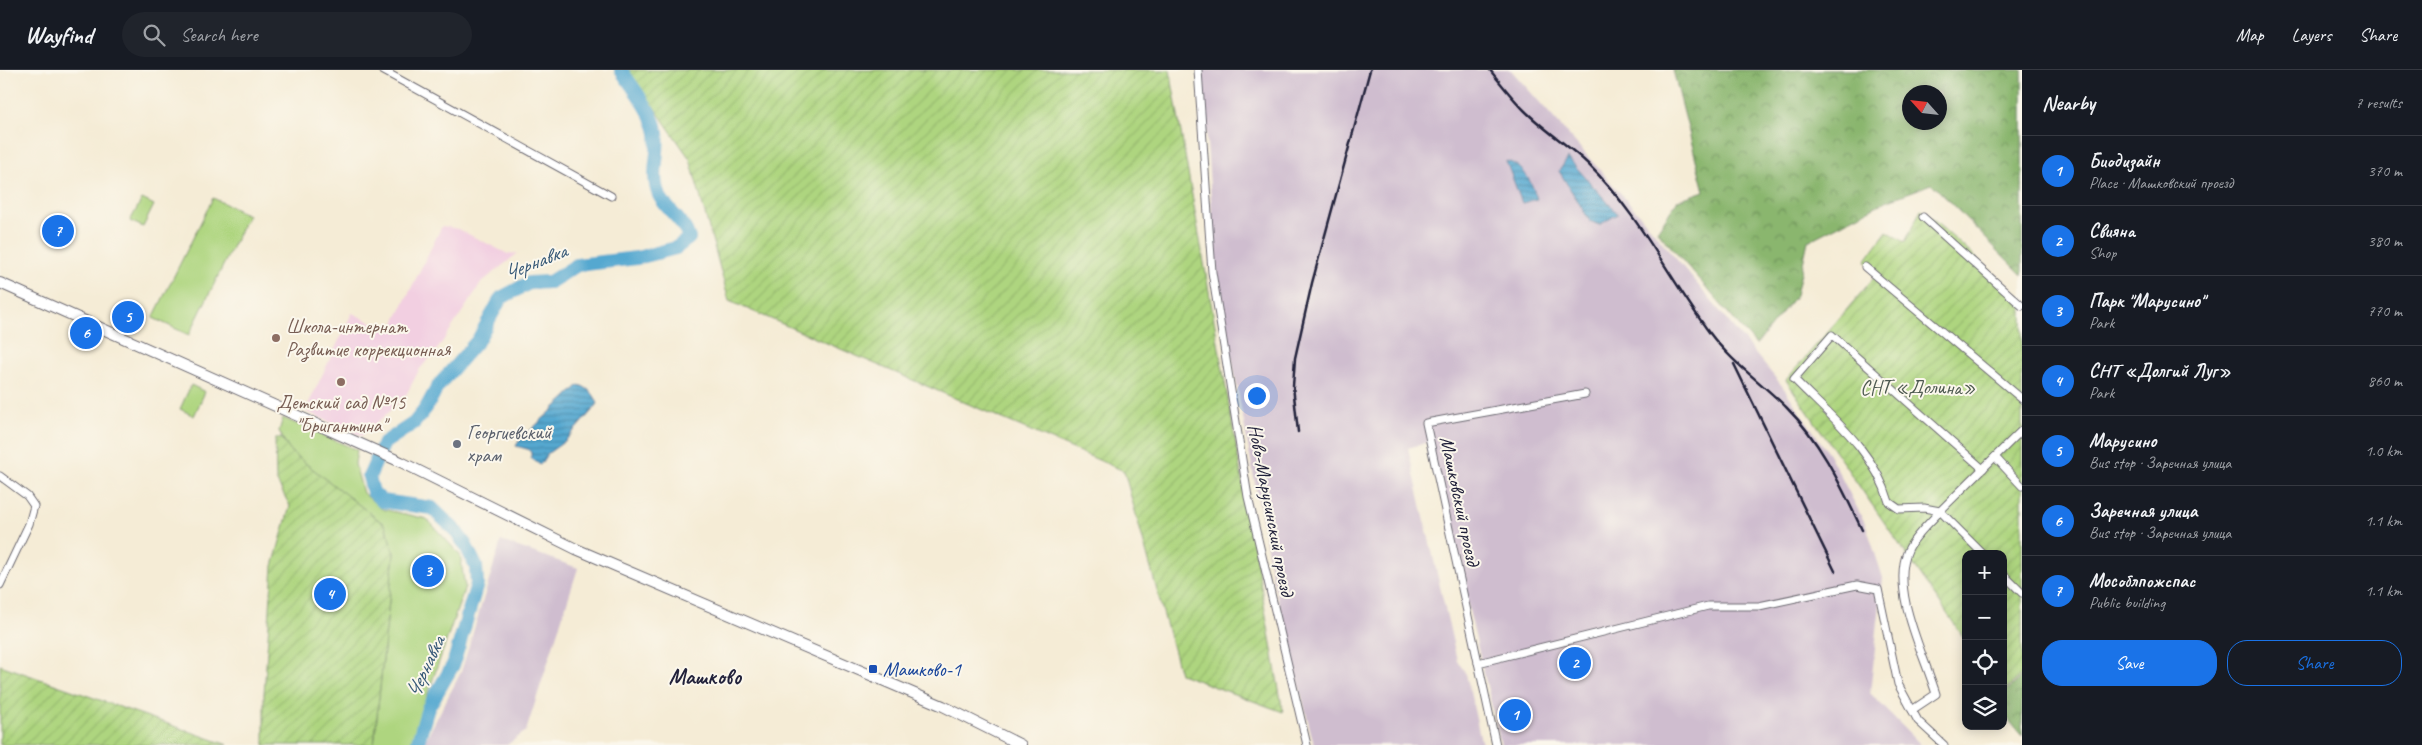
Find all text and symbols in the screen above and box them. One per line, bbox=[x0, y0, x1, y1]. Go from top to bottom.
search box bbox=[122, 12, 472, 57]
text: Wayfind bbox=[25, 20, 92, 50]
icon: search bbox=[140, 21, 168, 49]
text: Search here bbox=[180, 23, 258, 47]
text: Map bbox=[2236, 24, 2264, 46]
text: Layers bbox=[2292, 24, 2331, 46]
text: Share bbox=[2359, 24, 2397, 46]
north arrow bbox=[1902, 85, 1947, 130]
text: Nearby bbox=[2042, 90, 2095, 116]
text: 7 results bbox=[2355, 93, 2402, 113]
text: Биодизайн bbox=[2089, 149, 2160, 173]
text: 1 bbox=[2054, 161, 2062, 181]
text: 370 m bbox=[2368, 161, 2402, 181]
text: Place · Машковский проезд bbox=[2089, 173, 2233, 193]
pin: 7 bbox=[42, 212, 74, 250]
text: Свияна bbox=[2089, 219, 2135, 243]
text: 2 bbox=[2054, 231, 2062, 251]
text: 380 m bbox=[2368, 231, 2402, 251]
water label: Чернавка bbox=[500, 237, 572, 286]
text: Shop bbox=[2089, 243, 2116, 263]
text: Парк "Марусино" bbox=[2089, 289, 2204, 313]
pin: 5 bbox=[112, 298, 144, 336]
text: 3 bbox=[2054, 301, 2062, 321]
text: 770 m bbox=[2368, 301, 2402, 321]
text: Park bbox=[2089, 313, 2114, 333]
pin: 6 bbox=[70, 314, 102, 352]
place label: Школа-интернат Развитие коррекционная bbox=[286, 314, 451, 363]
marker: Школа-интернат Развитие коррекционная bbox=[270, 332, 282, 344]
text: СНТ «Долгий Луг» bbox=[2089, 359, 2231, 383]
text: 4 bbox=[2054, 371, 2062, 391]
text: 860 m bbox=[2368, 371, 2402, 391]
park label: СНТ «Долина» bbox=[1860, 375, 1976, 400]
marker: Детский сад №15 "Бригантина" bbox=[335, 376, 347, 388]
your location bbox=[1244, 383, 1270, 409]
text: Park bbox=[2089, 383, 2114, 403]
place label: Детский сад №15 "Бригантина" bbox=[276, 390, 407, 438]
place label: Георгиевский храм bbox=[467, 420, 553, 468]
street label: Ново-Марусинский проезд bbox=[1242, 422, 1300, 600]
text: Марусино bbox=[2089, 429, 2156, 453]
street label: Машковский проезд bbox=[1434, 434, 1486, 570]
marker: Георгиевский храм bbox=[451, 438, 463, 450]
text: 5 bbox=[2055, 441, 2061, 461]
text: 1.0 km bbox=[2365, 441, 2402, 461]
text: Bus stop · Заречная улица bbox=[2089, 453, 2231, 473]
text: Заречная улица bbox=[2089, 499, 2197, 523]
text: 6 bbox=[2054, 511, 2062, 531]
text: 1.1 km bbox=[2365, 511, 2402, 531]
text: Bus stop · Заречная улица bbox=[2089, 523, 2231, 543]
map controls bbox=[1962, 550, 2007, 730]
button: + bbox=[1962, 550, 2007, 595]
pin: 3 bbox=[412, 552, 444, 590]
text: Мособлпожспас bbox=[2089, 569, 2195, 593]
pin: 4 bbox=[314, 575, 346, 613]
text: 7 bbox=[2054, 581, 2062, 601]
text: 1.1 km bbox=[2365, 581, 2402, 601]
text: Public building bbox=[2089, 593, 2165, 613]
button: − bbox=[1962, 595, 2007, 640]
water label: Чернавка bbox=[399, 630, 452, 702]
button: locate bbox=[1962, 640, 2007, 685]
button: Save bbox=[2042, 640, 2217, 686]
button: Share bbox=[2227, 640, 2402, 686]
pin: 2 bbox=[1559, 644, 1591, 682]
place label: Машково-1 bbox=[883, 657, 962, 682]
district label: Машково bbox=[669, 663, 743, 691]
marker: Машково-1 bbox=[867, 663, 879, 675]
button: layers bbox=[1962, 685, 2007, 730]
pin: 1 bbox=[1499, 696, 1531, 734]

